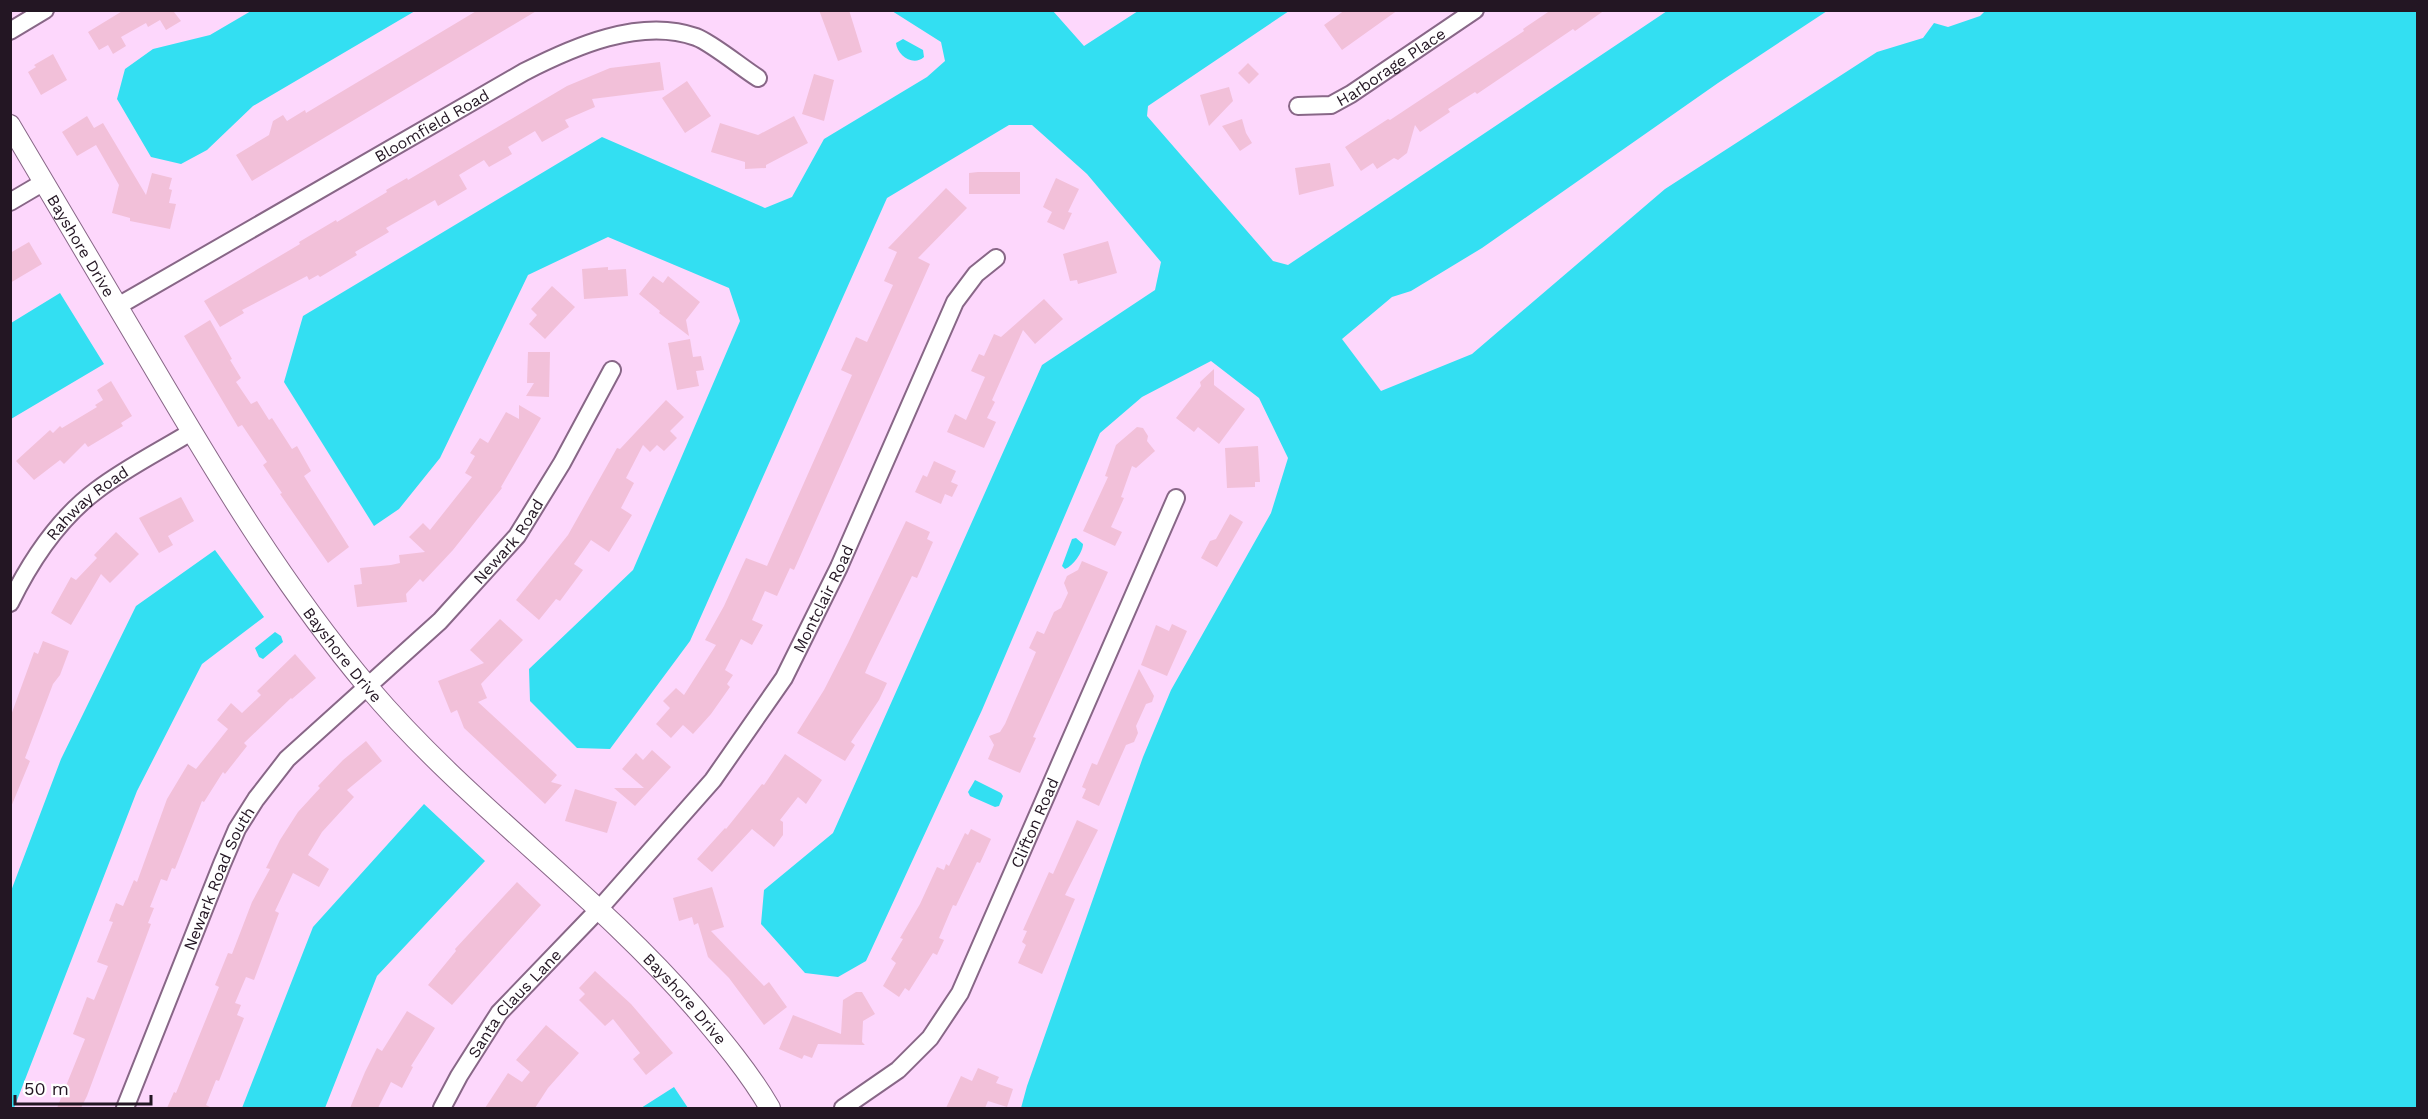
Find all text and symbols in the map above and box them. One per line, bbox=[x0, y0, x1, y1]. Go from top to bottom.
street label: Harborage Place bbox=[1333, 24, 1449, 110]
street label: Bloomfield Road bbox=[371, 85, 493, 166]
street label: Bayshore Drive bbox=[43, 191, 119, 301]
street label: Rahway Road bbox=[42, 462, 132, 544]
street label: Newark Road bbox=[469, 496, 547, 588]
street label: Montclair Road bbox=[789, 542, 858, 656]
street label: Bayshore Drive bbox=[299, 604, 386, 706]
street label: Clifton Road bbox=[1007, 775, 1063, 871]
street label: Newark Road South bbox=[180, 803, 259, 953]
street label: Santa Claus Lane bbox=[464, 945, 565, 1061]
street label: Bayshore Drive bbox=[639, 949, 730, 1048]
scale bar bbox=[15, 1068, 152, 1106]
text: 50 m bbox=[24, 1078, 69, 1099]

